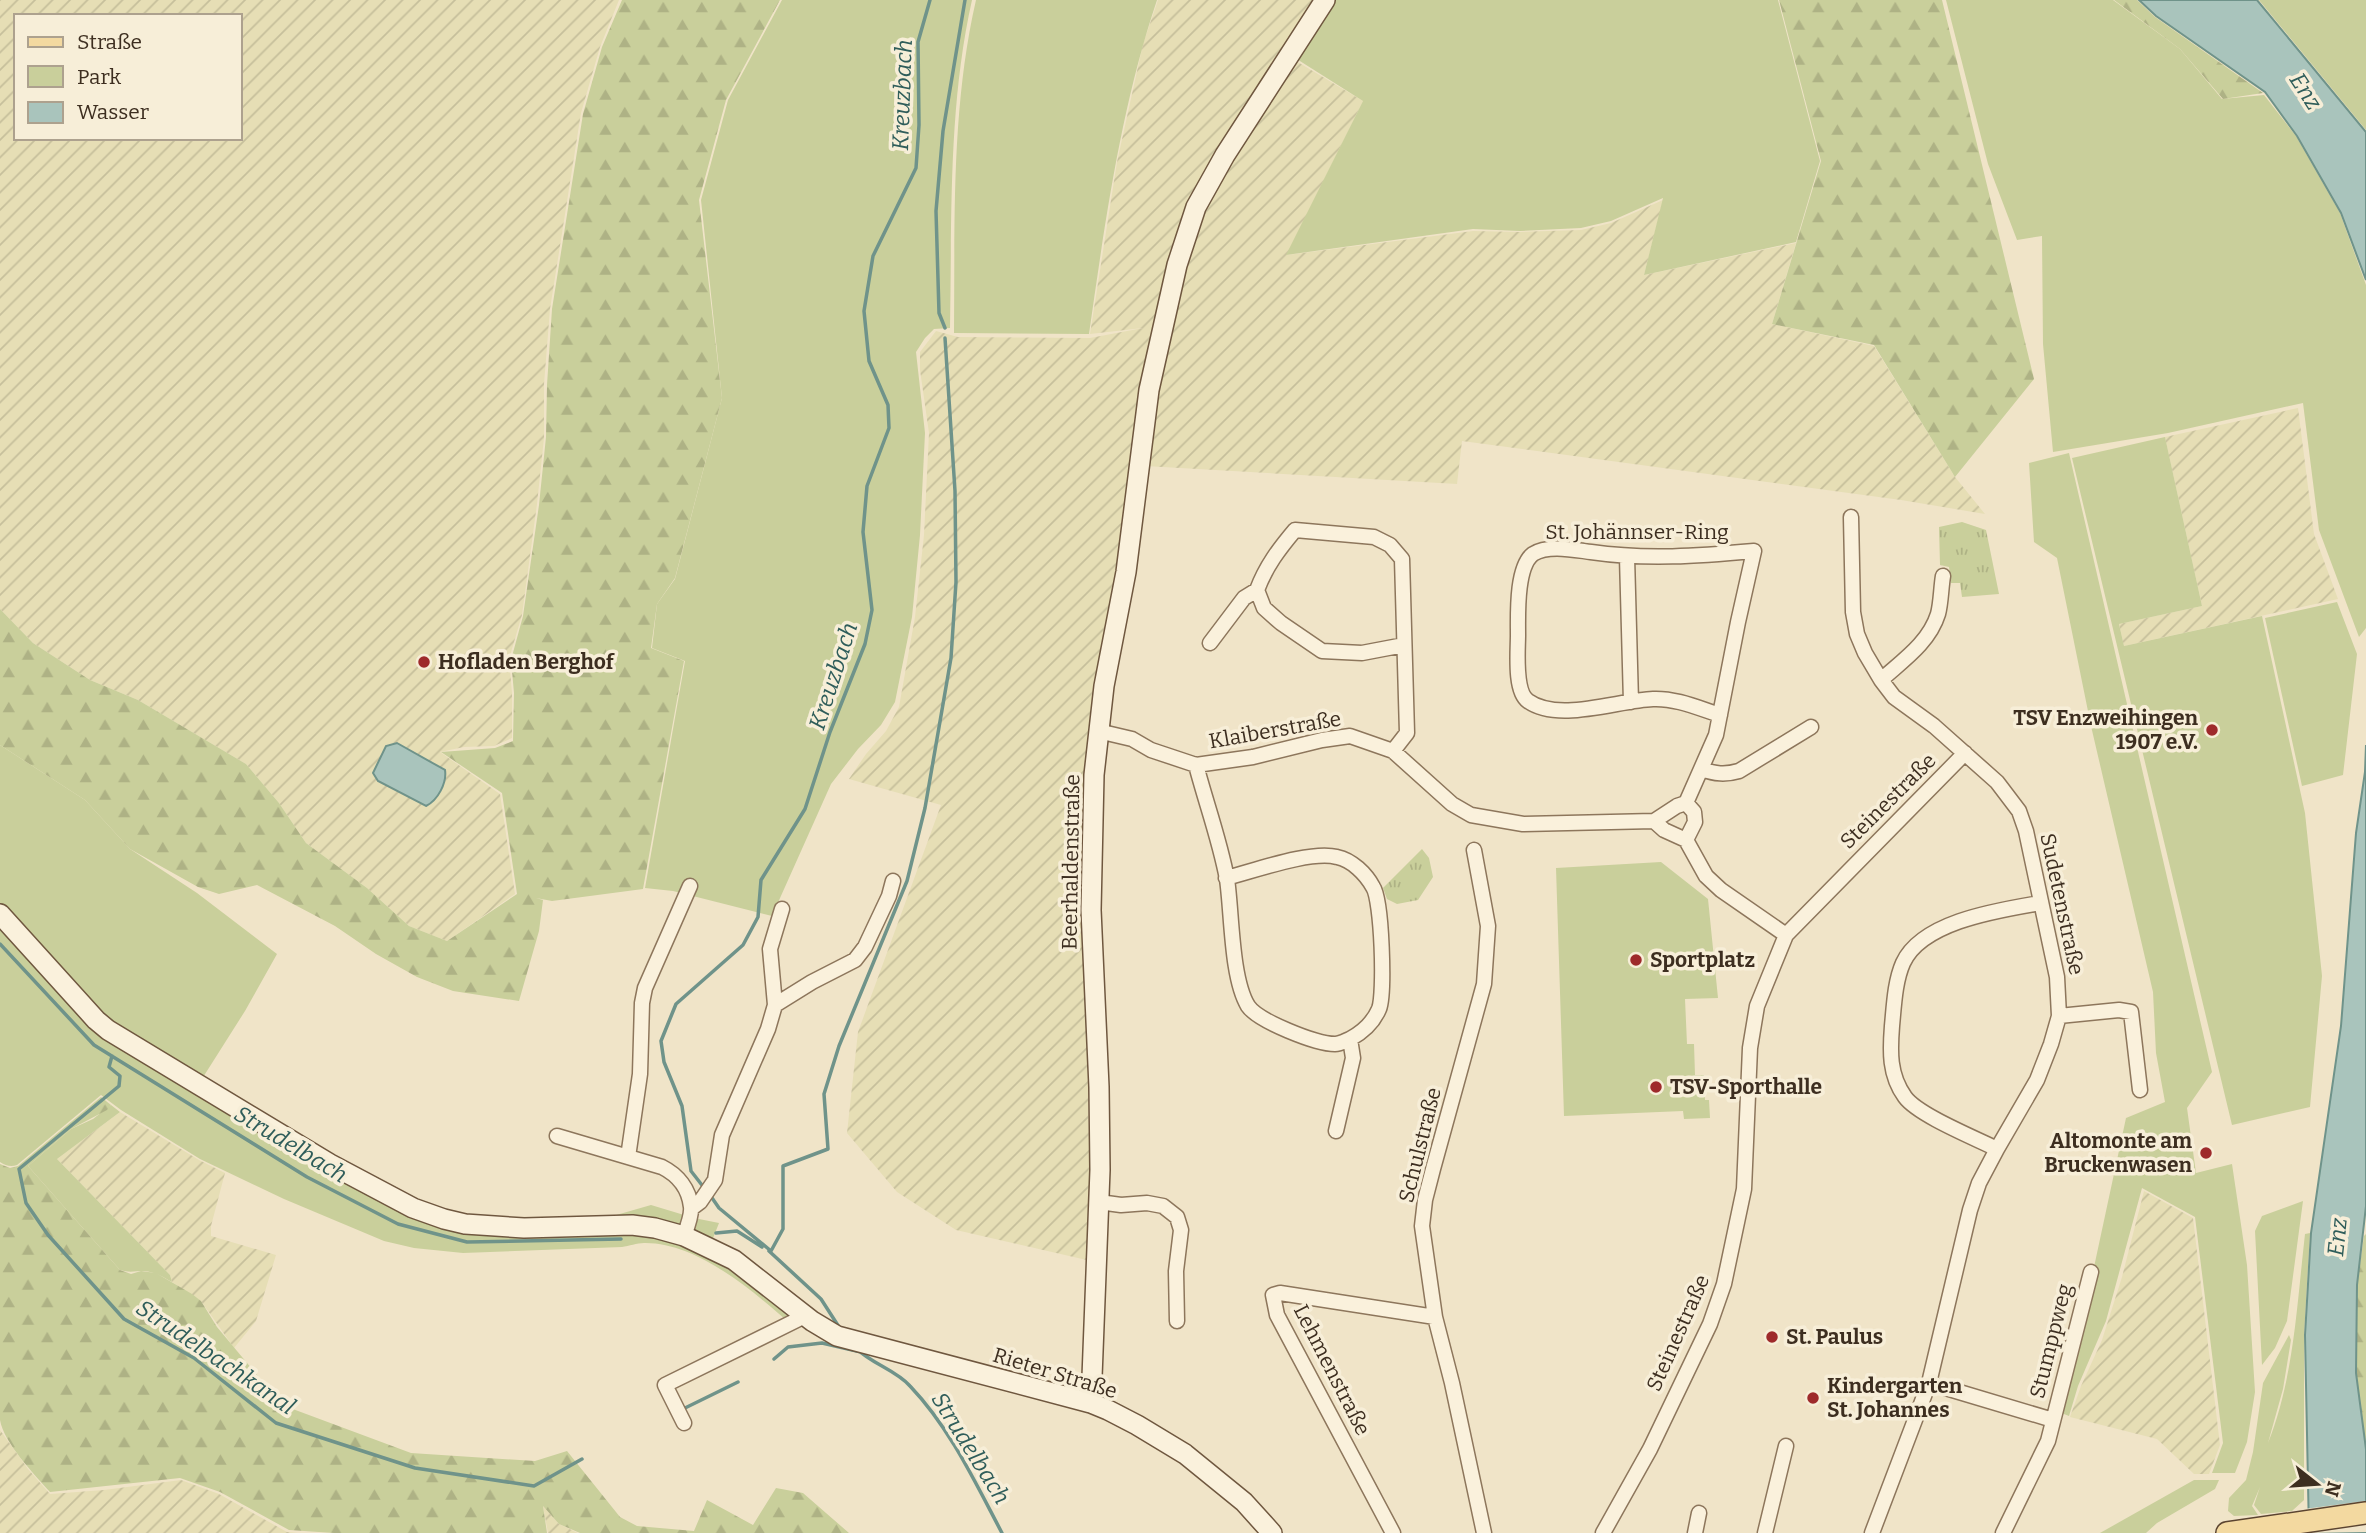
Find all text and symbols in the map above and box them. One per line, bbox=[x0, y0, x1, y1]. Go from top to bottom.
legend bbox=[14, 14, 242, 140]
text: Straße bbox=[77, 29, 142, 55]
water label: Kreuzbach bbox=[886, 39, 918, 151]
text: Park bbox=[77, 64, 121, 90]
water label: Enz bbox=[2284, 67, 2328, 115]
text: Wasser bbox=[77, 99, 149, 125]
street label: St. Johännser-Ring bbox=[1545, 519, 1729, 545]
water label: Kreuzbach bbox=[803, 619, 863, 733]
place label: Hofladen Berghof bbox=[438, 649, 616, 675]
marker: Hofladen Berghof bbox=[416, 654, 432, 670]
place label: TSV Enzweihingen 1907 e.V. bbox=[2013, 705, 2198, 755]
street label: Klaiberstraße bbox=[1207, 706, 1343, 754]
marker: TSV Enzweihingen 1907 e.V. bbox=[2204, 722, 2220, 738]
street label: Steinestraße bbox=[1835, 748, 1941, 854]
street label: Beerhaldenstraße bbox=[1056, 774, 1086, 950]
street label: Sudetenstraße bbox=[2034, 831, 2090, 977]
place label: Sportplatz bbox=[1650, 947, 1755, 973]
marker: Sportplatz bbox=[1628, 952, 1644, 968]
place label: TSV-Sporthalle bbox=[1670, 1074, 1822, 1100]
marker: TSV-Sporthalle bbox=[1648, 1079, 1664, 1095]
street label: Schulstraße bbox=[1393, 1085, 1447, 1205]
water label: Strudelbach bbox=[229, 1099, 353, 1189]
place label: Altomonte am Bruckenwasen bbox=[2044, 1128, 2192, 1178]
marker: Altomonte am Bruckenwasen bbox=[2198, 1145, 2214, 1161]
water label: Enz bbox=[2321, 1216, 2353, 1258]
street label: Steinestraße bbox=[1641, 1271, 1715, 1395]
street label: Stumppweg bbox=[2024, 1281, 2078, 1401]
water label: Strudelbachkanal bbox=[131, 1294, 301, 1420]
street label: Lehmenstraße bbox=[1288, 1300, 1376, 1440]
place label: St. Paulus bbox=[1786, 1324, 1883, 1350]
marker: St. Paulus bbox=[1764, 1329, 1780, 1345]
street label: Rieter Straße bbox=[990, 1342, 1120, 1404]
place label: Kindergarten St. Johannes bbox=[1827, 1373, 1963, 1423]
water label: Strudelbach bbox=[926, 1387, 1016, 1509]
marker: Kindergarten St. Johannes bbox=[1805, 1390, 1821, 1406]
north arrow bbox=[2282, 1449, 2352, 1519]
text: N bbox=[2320, 1478, 2346, 1500]

